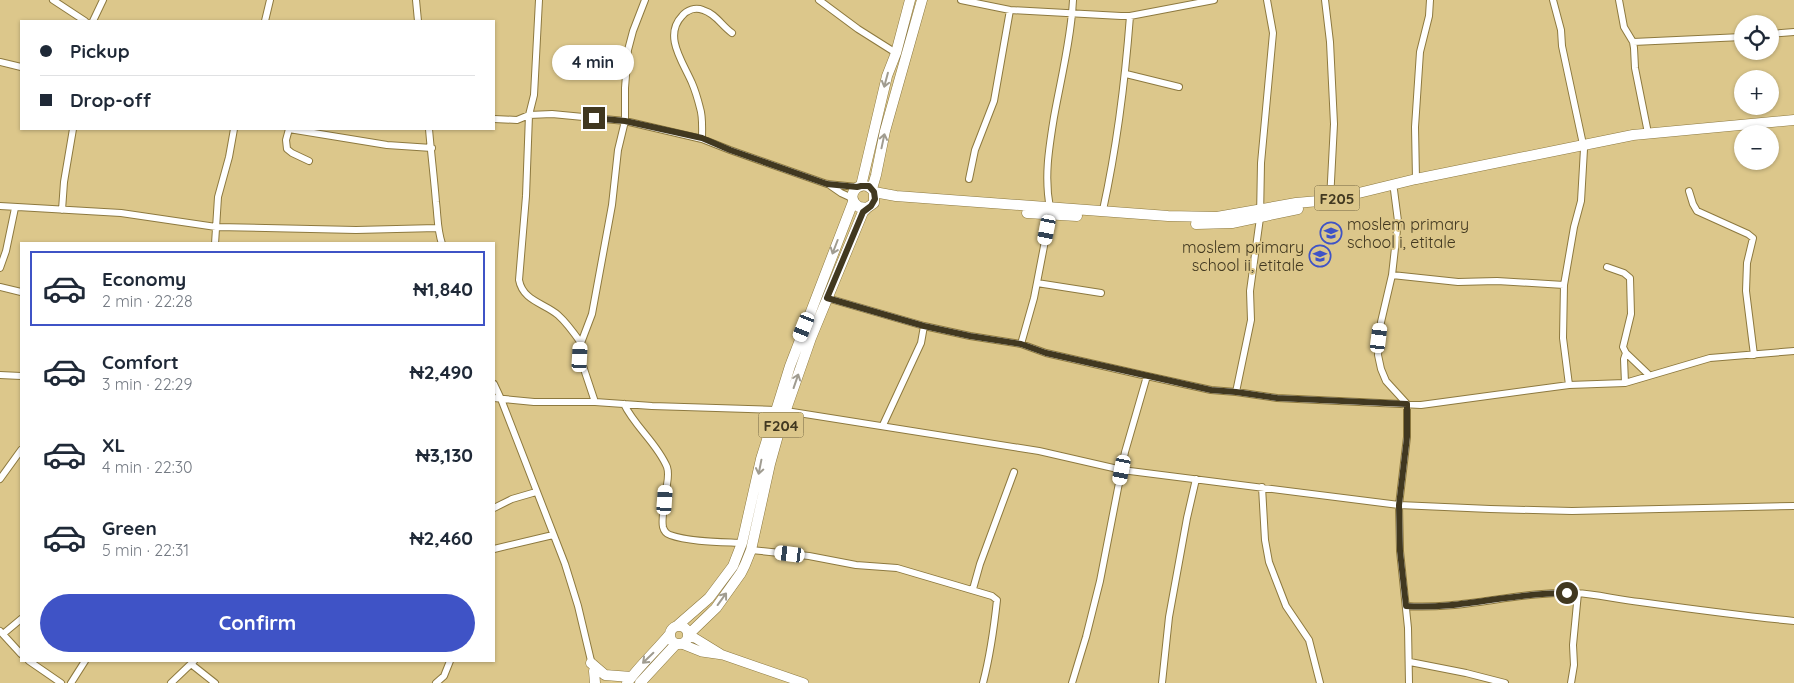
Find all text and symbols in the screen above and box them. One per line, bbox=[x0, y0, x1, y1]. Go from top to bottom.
map controls bbox=[1734, 15, 1779, 170]
button: locate bbox=[1734, 15, 1779, 60]
text: Pickup bbox=[70, 39, 130, 63]
callout: 4 min bbox=[553, 46, 635, 80]
text: 4 min bbox=[572, 52, 614, 72]
button: + bbox=[1734, 70, 1779, 115]
one-way arrow bbox=[881, 72, 891, 88]
text: Drop-off bbox=[70, 88, 151, 112]
route end bbox=[583, 107, 605, 129]
button: − bbox=[1734, 125, 1779, 170]
one-way arrow bbox=[878, 134, 888, 150]
road number: F205 bbox=[1314, 186, 1360, 210]
car bbox=[1036, 214, 1057, 246]
place label: moslem primary school i, etitale bbox=[1347, 214, 1469, 252]
school or university icon: moslem primary school i, etitale bbox=[1319, 221, 1343, 245]
place label: moslem primary school ii, etitale bbox=[1182, 237, 1304, 275]
one-way arrow bbox=[830, 239, 839, 254]
school or university icon: moslem primary school ii, etitale bbox=[1308, 244, 1332, 268]
icon: car bbox=[42, 266, 87, 311]
text: Economy bbox=[102, 267, 186, 291]
text: ₦1,840 bbox=[413, 277, 473, 301]
text: 2 min · 22:28 bbox=[102, 291, 193, 311]
car bbox=[791, 310, 816, 344]
car bbox=[1369, 322, 1388, 354]
car bbox=[571, 342, 588, 372]
icon: car bbox=[42, 349, 87, 394]
text: Comfort bbox=[102, 350, 179, 374]
text: ₦2,490 bbox=[410, 360, 473, 384]
text: 3 min · 22:29 bbox=[102, 374, 192, 394]
one-way arrow bbox=[792, 374, 801, 389]
road number: F204 bbox=[758, 412, 804, 438]
icon: car bbox=[42, 432, 87, 477]
text: XL bbox=[102, 433, 125, 457]
text: ₦3,130 bbox=[416, 443, 473, 467]
car bbox=[1111, 454, 1132, 486]
text: 4 min · 22:30 bbox=[102, 457, 193, 477]
one-way arrow bbox=[755, 458, 764, 474]
car bbox=[656, 485, 673, 515]
icon: car bbox=[42, 515, 87, 560]
text: Green bbox=[102, 516, 157, 540]
text: ₦2,460 bbox=[410, 526, 473, 550]
text: 5 min · 22:31 bbox=[102, 540, 189, 560]
car bbox=[774, 545, 805, 563]
route start bbox=[1556, 582, 1578, 604]
one-way arrow bbox=[717, 593, 728, 606]
button: Confirm bbox=[40, 594, 475, 652]
one-way arrow bbox=[642, 652, 654, 664]

